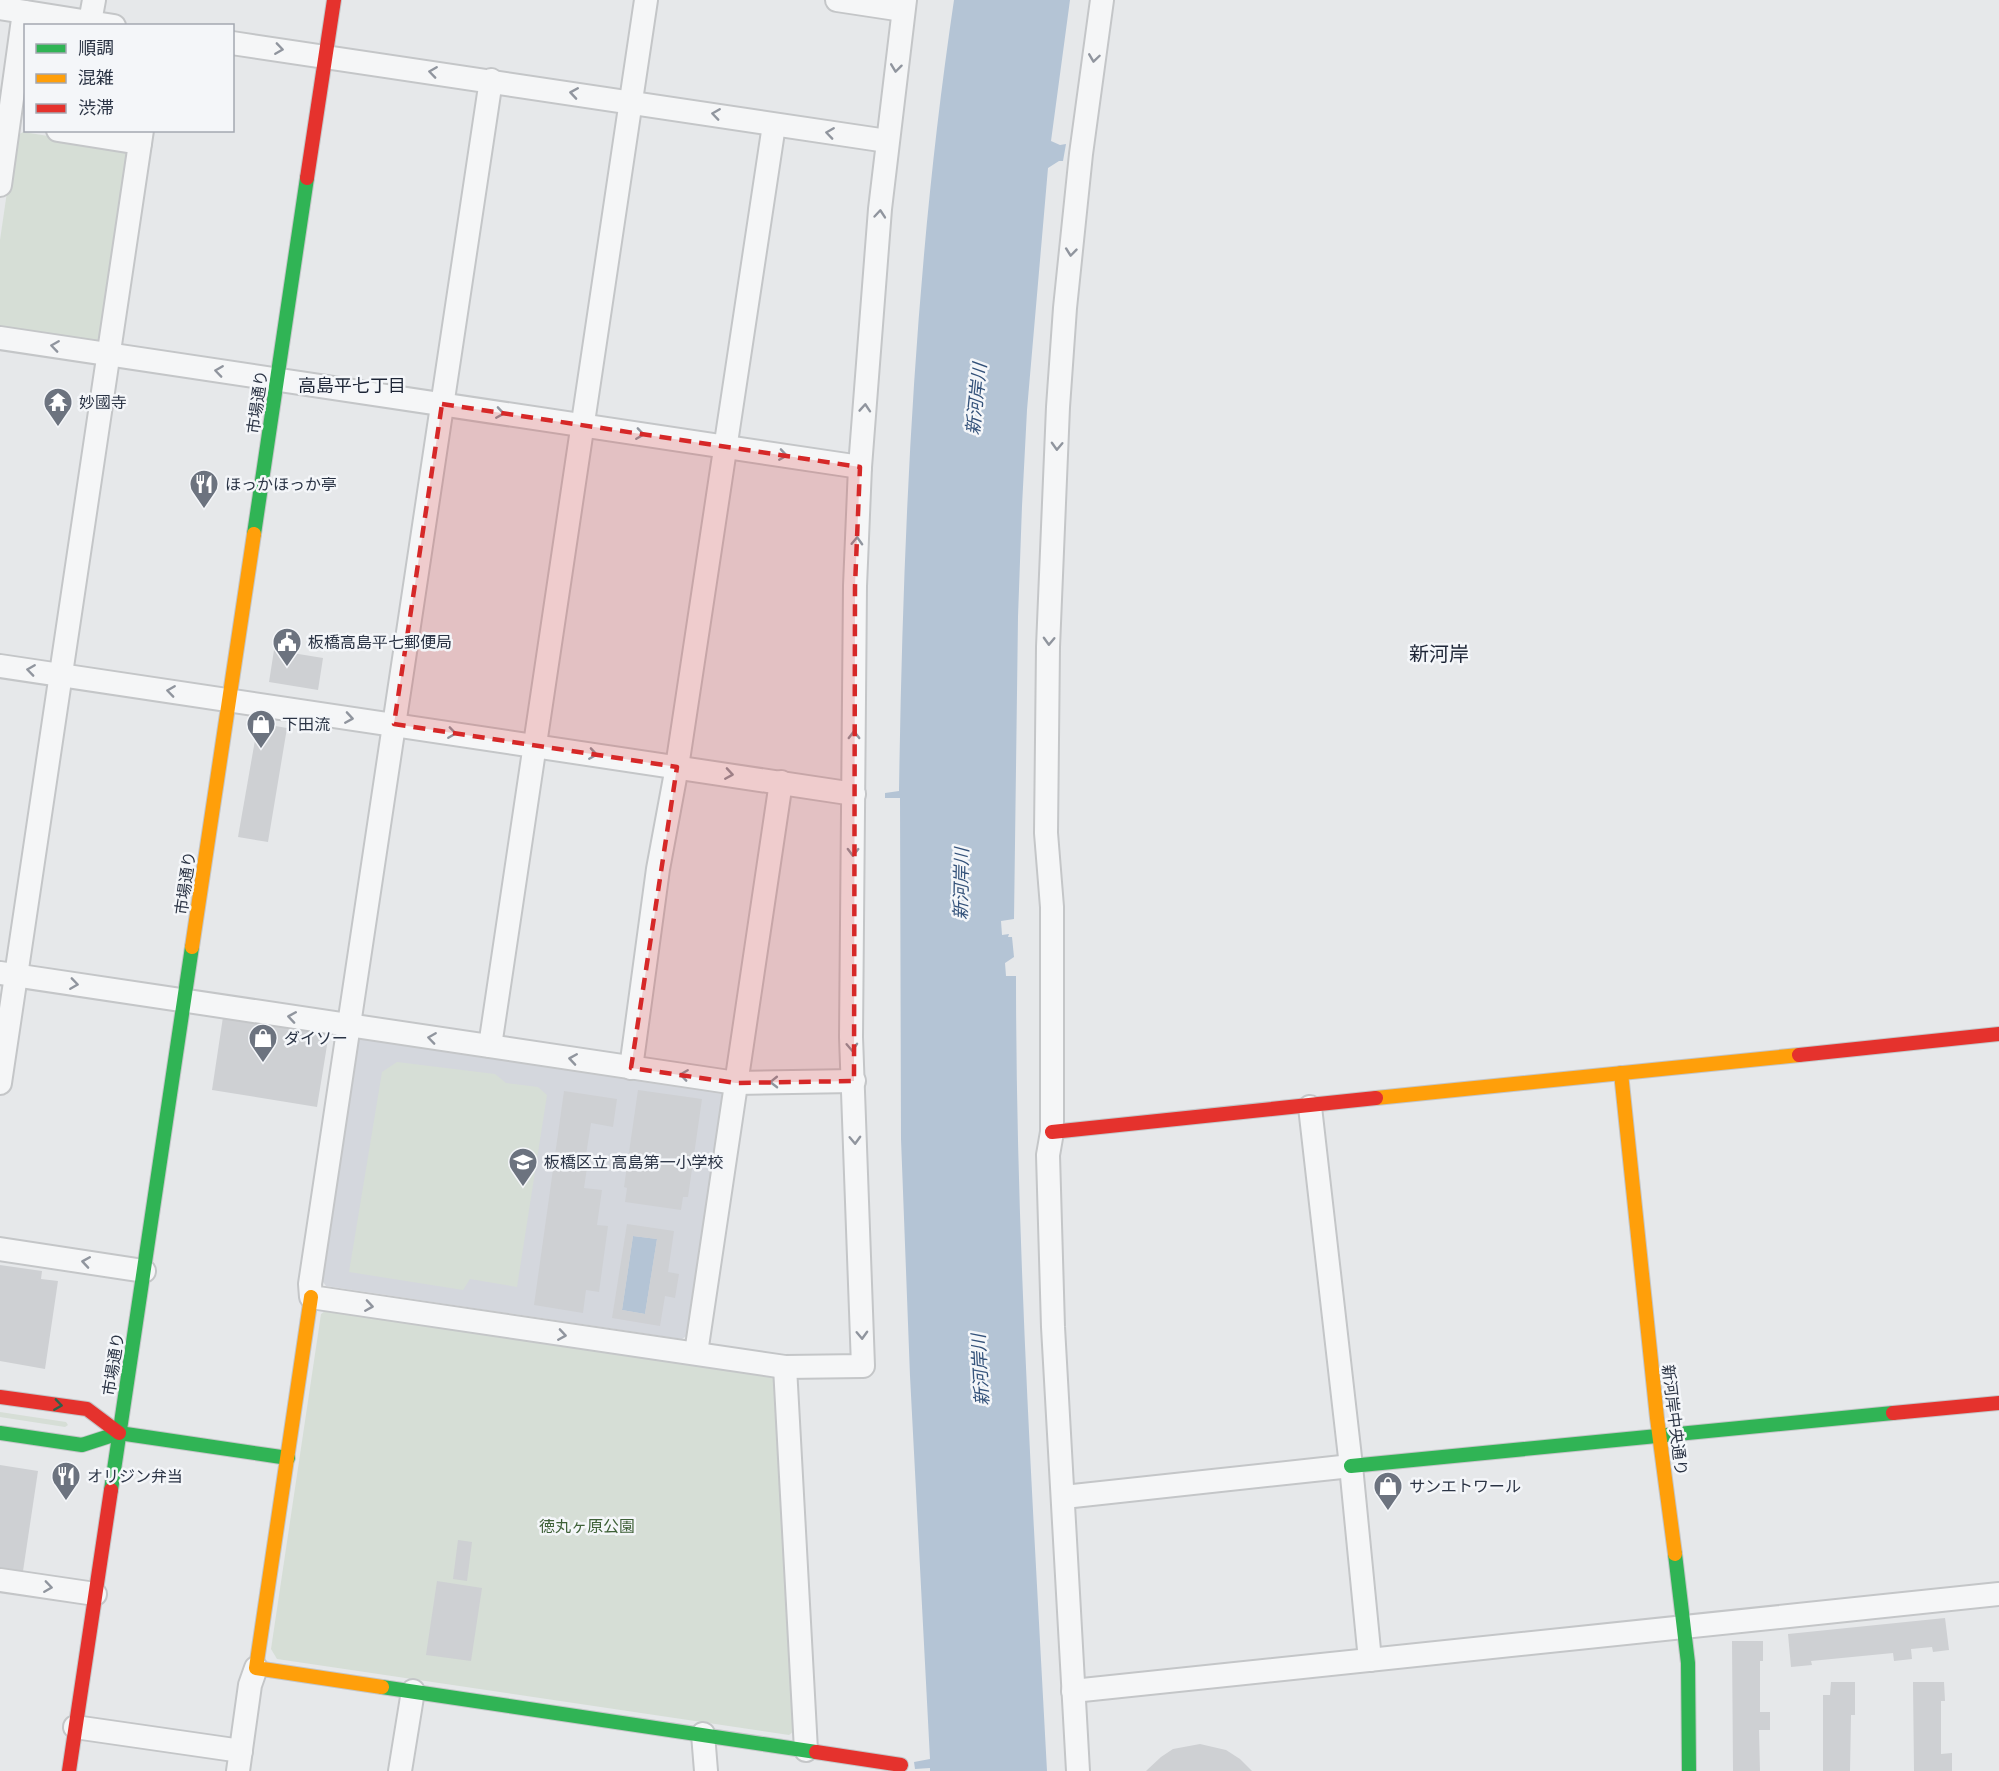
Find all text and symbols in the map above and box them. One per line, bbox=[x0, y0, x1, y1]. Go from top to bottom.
legend bbox=[24, 24, 234, 132]
text: 順調 bbox=[78, 34, 114, 61]
one-way arrow bbox=[275, 43, 284, 55]
one-way arrow bbox=[1088, 53, 1100, 63]
text: 混雑 bbox=[78, 64, 114, 91]
one-way arrow bbox=[890, 64, 903, 73]
one-way arrow bbox=[428, 66, 437, 78]
one-way arrow bbox=[570, 87, 580, 100]
text: 渋滞 bbox=[78, 94, 114, 121]
one-way arrow bbox=[711, 109, 721, 121]
one-way arrow bbox=[826, 127, 835, 139]
one-way arrow bbox=[873, 209, 886, 218]
one-way arrow bbox=[1065, 247, 1077, 256]
one-way arrow bbox=[50, 340, 60, 353]
water label: 新河岸川 bbox=[959, 360, 993, 436]
one-way arrow bbox=[214, 365, 224, 377]
street label: 市場通り bbox=[241, 369, 273, 435]
district label: 高島平七丁目 bbox=[298, 372, 406, 399]
temple icon: 妙國寺 bbox=[42, 386, 74, 428]
place label: 妙國寺 bbox=[79, 390, 127, 414]
one-way arrow bbox=[858, 404, 871, 413]
one-way arrow bbox=[495, 406, 505, 418]
one-way arrow bbox=[635, 427, 645, 439]
one-way arrow bbox=[1050, 442, 1063, 451]
one-way arrow bbox=[778, 448, 788, 461]
restaurant icon: ほっかほっか亭 bbox=[188, 468, 220, 510]
place label: ほっかほっか亭 bbox=[225, 472, 337, 496]
one-way arrow bbox=[850, 536, 863, 545]
public building icon: 板橋高島平七郵便局 bbox=[271, 626, 303, 668]
place label: 板橋高島平七郵便局 bbox=[308, 630, 452, 654]
one-way arrow bbox=[1042, 636, 1055, 645]
district label: 新河岸 bbox=[1409, 638, 1469, 669]
one-way arrow bbox=[26, 665, 35, 677]
one-way arrow bbox=[167, 685, 176, 697]
shop icon: 下田流 bbox=[245, 708, 277, 750]
one-way arrow bbox=[345, 711, 354, 723]
place label: 下田流 bbox=[282, 712, 330, 736]
one-way arrow bbox=[447, 726, 456, 738]
one-way arrow bbox=[848, 731, 860, 740]
one-way arrow bbox=[588, 747, 597, 759]
one-way arrow bbox=[724, 768, 734, 780]
water label: 新河岸川 bbox=[947, 846, 975, 920]
one-way arrow bbox=[847, 848, 859, 857]
street label: 市場通り bbox=[169, 850, 201, 916]
one-way arrow bbox=[69, 977, 79, 989]
one-way arrow bbox=[287, 1011, 296, 1023]
shop icon: ダイソー bbox=[247, 1022, 279, 1064]
place label: ダイソー bbox=[284, 1026, 348, 1050]
one-way arrow bbox=[427, 1032, 437, 1044]
one-way arrow bbox=[845, 1043, 858, 1052]
one-way arrow bbox=[569, 1053, 578, 1065]
one-way arrow bbox=[679, 1070, 688, 1082]
one-way arrow bbox=[770, 1076, 779, 1088]
one-way arrow bbox=[849, 1135, 862, 1144]
school or university icon: 板橋区立 高島第一小学校 bbox=[507, 1146, 539, 1188]
place label: 板橋区立 高島第一小学校 bbox=[544, 1150, 724, 1174]
one-way arrow bbox=[81, 1257, 90, 1269]
one-way arrow bbox=[365, 1299, 374, 1311]
one-way arrow bbox=[557, 1328, 567, 1340]
one-way arrow bbox=[855, 1330, 868, 1339]
street label: 市場通り bbox=[96, 1331, 130, 1397]
water label: 新河岸川 bbox=[965, 1331, 995, 1407]
street label: 新河岸中央通り bbox=[1656, 1363, 1694, 1477]
one-way arrow bbox=[53, 1399, 62, 1411]
restaurant icon: オリジン弁当 bbox=[50, 1460, 82, 1502]
place label: オリジン弁当 bbox=[87, 1464, 183, 1488]
shop icon: サンエトワール bbox=[1372, 1470, 1404, 1512]
place label: サンエトワール bbox=[1409, 1474, 1521, 1498]
park label: 徳丸ヶ原公園 bbox=[539, 1514, 635, 1538]
one-way arrow bbox=[43, 1581, 52, 1593]

